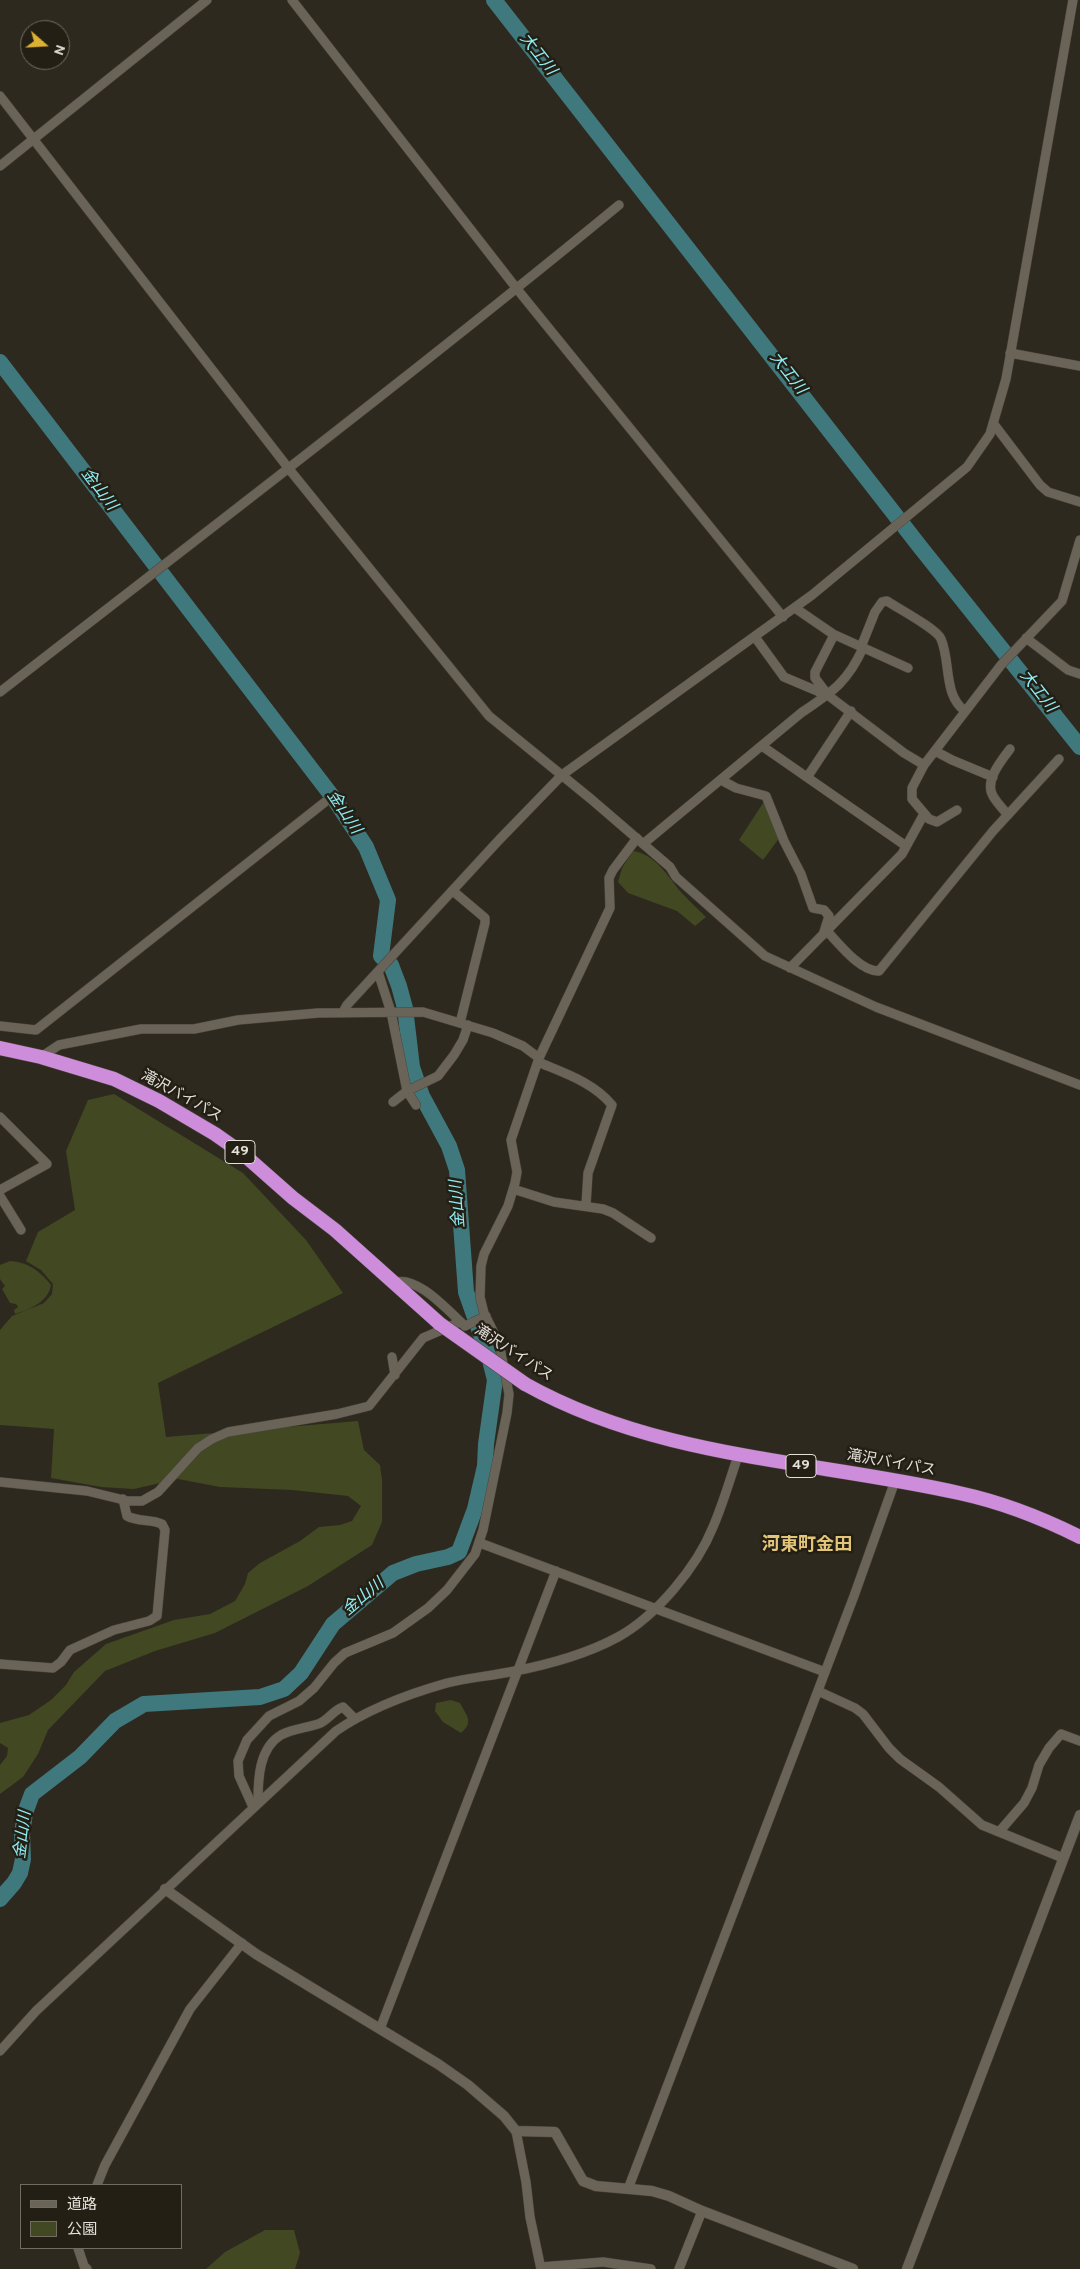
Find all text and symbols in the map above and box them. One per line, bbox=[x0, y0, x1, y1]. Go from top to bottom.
north arrow bbox=[20, 20, 70, 70]
water label: 大工川 bbox=[515, 30, 559, 80]
text: N bbox=[49, 42, 68, 57]
water label: 大工川 bbox=[765, 349, 809, 399]
water label: 金山川 bbox=[76, 465, 120, 515]
water label: 大工川 bbox=[1015, 667, 1059, 717]
water label: 金山川 bbox=[322, 788, 364, 838]
street label: 滝沢バイパス bbox=[137, 1067, 225, 1127]
road number: 49 bbox=[225, 1140, 255, 1164]
water label: 金山川 bbox=[448, 1179, 470, 1229]
street label: 滝沢バイパス bbox=[470, 1322, 556, 1386]
street label: 滝沢バイパス bbox=[845, 1447, 937, 1481]
road number: 49 bbox=[786, 1454, 816, 1478]
district label: 河東町金田 bbox=[762, 1535, 852, 1557]
water label: 金山川 bbox=[339, 1575, 389, 1621]
water label: 金山川 bbox=[12, 1810, 36, 1860]
legend bbox=[20, 2184, 182, 2249]
text: 道路 bbox=[67, 2196, 97, 2215]
text: 公園 bbox=[67, 2221, 97, 2240]

